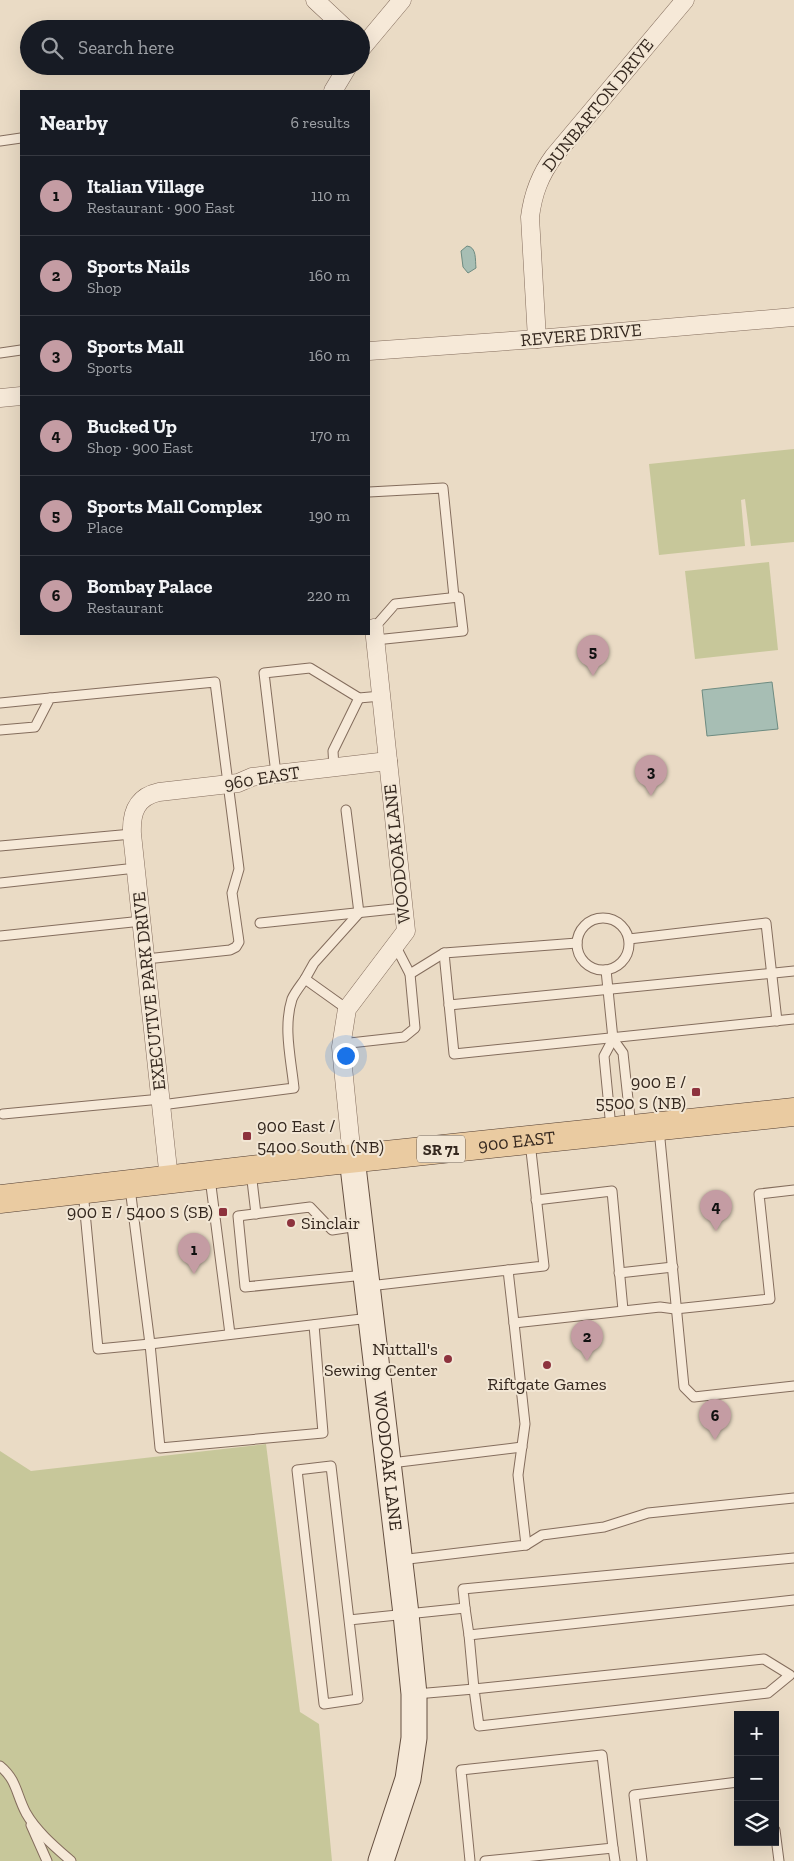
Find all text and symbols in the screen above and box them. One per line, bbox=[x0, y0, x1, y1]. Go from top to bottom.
search box bbox=[20, 20, 370, 75]
icon: search bbox=[38, 34, 66, 62]
street label: DUNBARTON DRIVE bbox=[538, 34, 658, 176]
text: Search here bbox=[78, 36, 174, 59]
text: Nearby bbox=[40, 110, 108, 135]
text: 6 results bbox=[290, 113, 350, 132]
text: Italian Village bbox=[87, 175, 204, 198]
text: 1 bbox=[53, 186, 59, 205]
text: 110 m bbox=[311, 186, 350, 205]
text: Restaurant · 900 East bbox=[87, 198, 235, 217]
text: Sports Nails bbox=[87, 255, 190, 278]
text: 2 bbox=[52, 266, 60, 285]
text: 160 m bbox=[309, 266, 350, 285]
text: Shop bbox=[87, 278, 122, 297]
street label: REVERE DRIVE bbox=[520, 319, 642, 351]
text: Sports Mall bbox=[87, 335, 184, 358]
text: 3 bbox=[52, 346, 60, 365]
text: 160 m bbox=[309, 346, 350, 365]
text: Sports bbox=[87, 358, 132, 377]
text: Bucked Up bbox=[87, 415, 177, 438]
text: 4 bbox=[51, 426, 61, 445]
text: 170 m bbox=[310, 426, 350, 445]
text: Shop · 900 East bbox=[87, 438, 193, 457]
text: Sports Mall Complex bbox=[87, 495, 262, 518]
text: 5 bbox=[52, 506, 60, 525]
text: 190 m bbox=[309, 506, 350, 525]
text: Place bbox=[87, 518, 123, 537]
text: Bombay Palace bbox=[87, 575, 212, 598]
text: 6 bbox=[52, 586, 60, 605]
text: 220 m bbox=[307, 586, 350, 605]
text: Restaurant bbox=[87, 598, 163, 617]
pin: 5 bbox=[577, 635, 609, 676]
pin: 3 bbox=[635, 755, 667, 796]
street label: 960 EAST bbox=[222, 761, 302, 795]
street label: WOODOAK LANE bbox=[379, 783, 415, 925]
street label: EXECUTIVE PARK DRIVE bbox=[128, 891, 170, 1091]
your location bbox=[333, 1043, 359, 1069]
place label: 900 E / 5500 S (NB) bbox=[596, 1071, 686, 1114]
marker: 900 E / 5500 S (NB) bbox=[690, 1086, 702, 1098]
place label: 900 East / 5400 South (NB) bbox=[257, 1115, 384, 1158]
street label: 900 EAST bbox=[477, 1126, 556, 1156]
marker: 900 East / 5400 South (NB) bbox=[241, 1130, 253, 1142]
road number: SR 71 bbox=[417, 1136, 465, 1162]
pin: 4 bbox=[700, 1190, 732, 1231]
place label: 900 E / 5400 S (SB) bbox=[67, 1201, 213, 1223]
marker: 900 E / 5400 S (SB) bbox=[217, 1206, 229, 1218]
place label: Sinclair bbox=[301, 1212, 360, 1234]
marker: Sinclair bbox=[285, 1217, 297, 1229]
pin: 1 bbox=[178, 1233, 210, 1274]
pin: 2 bbox=[571, 1320, 603, 1361]
place label: Nuttall's Sewing Center bbox=[324, 1338, 438, 1381]
marker: Nuttall's Sewing Center bbox=[442, 1353, 454, 1365]
marker: Riftgate Games bbox=[541, 1359, 553, 1371]
place label: Riftgate Games bbox=[487, 1373, 607, 1395]
street label: WOODOAK LANE bbox=[369, 1390, 407, 1532]
pin: 6 bbox=[699, 1399, 731, 1440]
map controls bbox=[734, 1711, 779, 1846]
button: + bbox=[734, 1711, 779, 1756]
button: − bbox=[734, 1756, 779, 1801]
button: layers bbox=[734, 1801, 779, 1846]

